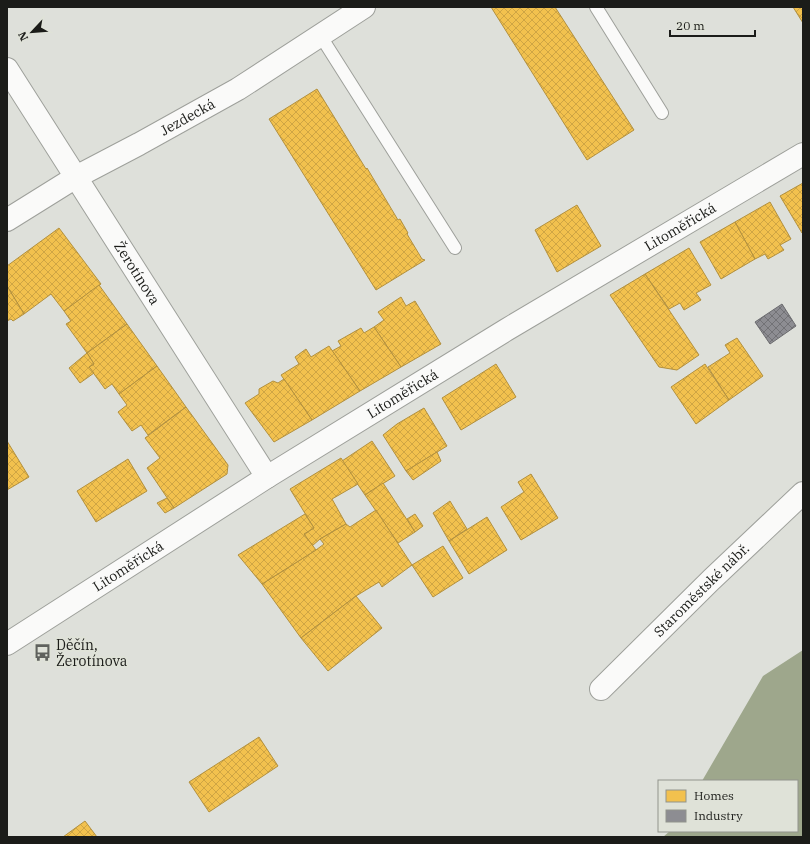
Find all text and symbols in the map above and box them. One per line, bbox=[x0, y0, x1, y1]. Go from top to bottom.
north arrow bbox=[12, 12, 52, 52]
scale bar bbox=[670, 12, 755, 38]
text: 20 m bbox=[676, 18, 705, 33]
text: N bbox=[15, 29, 31, 43]
street label: Jezdecká bbox=[157, 94, 218, 139]
street label: Litoměřická bbox=[641, 198, 719, 255]
street label: Žerotínova bbox=[110, 238, 164, 308]
street label: Litoměřická bbox=[364, 365, 442, 422]
street label: Litoměřická bbox=[90, 537, 167, 595]
street label: Staroměstské nábř. bbox=[650, 540, 753, 641]
place label: Děčín, Žerotínova bbox=[56, 636, 128, 670]
bus stop icon: Děčín, Žerotínova bbox=[33, 643, 53, 663]
legend bbox=[658, 780, 798, 832]
text: Homes bbox=[694, 788, 734, 803]
text: Industry bbox=[694, 808, 743, 823]

